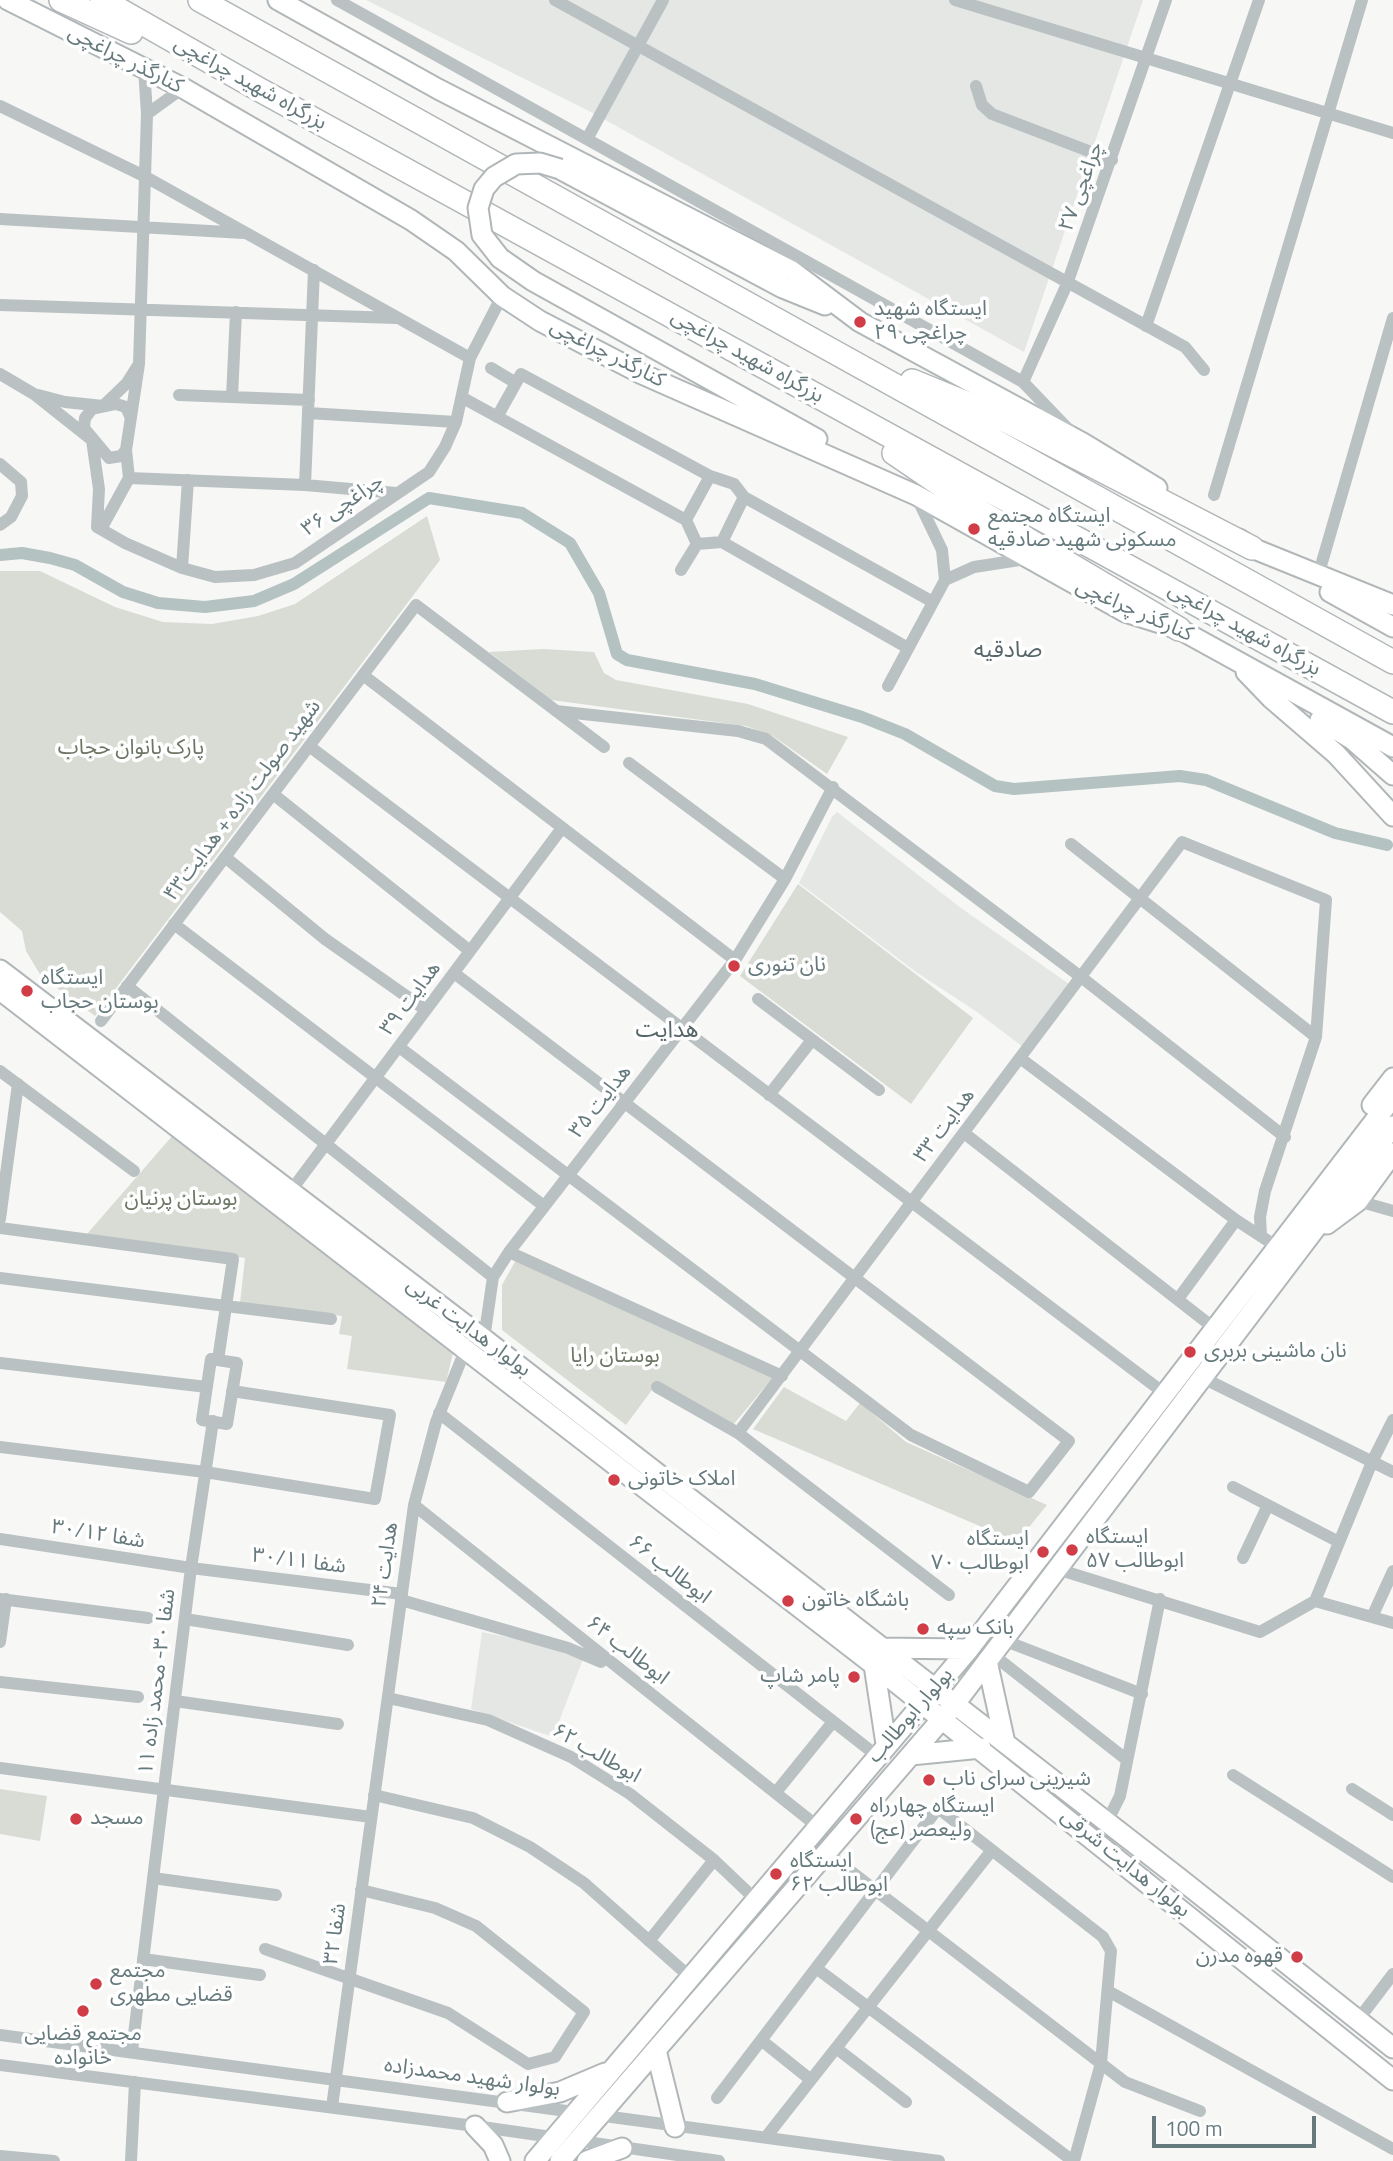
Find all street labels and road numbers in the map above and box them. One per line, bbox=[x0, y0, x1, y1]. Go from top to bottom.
street label: کنارگذر چراغچی bbox=[63, 20, 187, 100]
street label: بزرگراه شهید چراغچی bbox=[169, 32, 331, 136]
street label: چراغچی ۲۷ bbox=[1054, 139, 1110, 235]
street label: بزرگراه شهید چراغچی bbox=[666, 305, 828, 409]
street label: کنارگذر چراغچی bbox=[545, 314, 669, 394]
street label: چراغچی ۳۶ bbox=[297, 469, 389, 543]
street label: کنارگذر چراغچی bbox=[1072, 574, 1196, 648]
street label: بزرگراه شهید چراغچی bbox=[1163, 578, 1325, 682]
street label: شهید صولت زاده + هدایت۴۳ bbox=[159, 695, 327, 907]
street label: هدایت ۳۹ bbox=[375, 957, 447, 1041]
street label: هدایت ۳۵ bbox=[565, 1060, 637, 1144]
street label: هدایت ۳۳ bbox=[909, 1084, 981, 1168]
street label: بولوار هدایت غربی bbox=[401, 1273, 535, 1383]
street label: شفا ۳۰/۱۲ bbox=[49, 1515, 147, 1555]
street label: هدایت ۲۴ bbox=[368, 1521, 404, 1609]
street label: ابوطالب ۶۶ bbox=[623, 1530, 715, 1610]
street label: شفا ۳۰/۱۱ bbox=[251, 1544, 347, 1580]
street label: شفا ۳۰- محمد زاده ۱۱ bbox=[134, 1588, 182, 1776]
street label: ابوطالب ۶۴ bbox=[581, 1611, 673, 1691]
street label: بولوار ابوطالب bbox=[863, 1663, 959, 1769]
street label: ابوطالب ۶۲ bbox=[547, 1719, 645, 1789]
street label: بولوار هدایت شرقی bbox=[1055, 1804, 1195, 1924]
street label: شفا ۳۲ bbox=[319, 1902, 353, 1966]
street label: بولوار شهید محمدزاده bbox=[382, 2053, 562, 2103]

